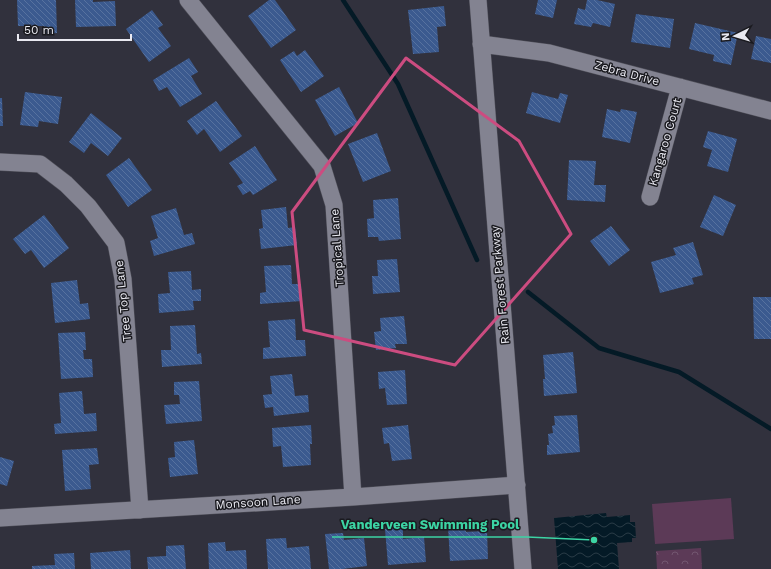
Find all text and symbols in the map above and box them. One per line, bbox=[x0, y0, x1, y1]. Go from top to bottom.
scale bar bbox=[18, 16, 131, 42]
north arrow bbox=[715, 16, 755, 56]
text: 50 m bbox=[24, 23, 54, 37]
text: N bbox=[719, 32, 732, 41]
street label: Zebra Drive bbox=[593, 58, 661, 88]
street label: Kangaroo Court bbox=[646, 96, 684, 188]
street label: Tropical Lane bbox=[327, 208, 347, 288]
street label: Rain Forest Parkway bbox=[488, 224, 512, 345]
street label: Tree Top Lane bbox=[112, 260, 134, 342]
street label: Monsoon Lane bbox=[215, 492, 301, 512]
callout: Vanderveen Swimming Pool bbox=[332, 512, 527, 537]
text: Vanderveen Swimming Pool bbox=[341, 517, 520, 532]

